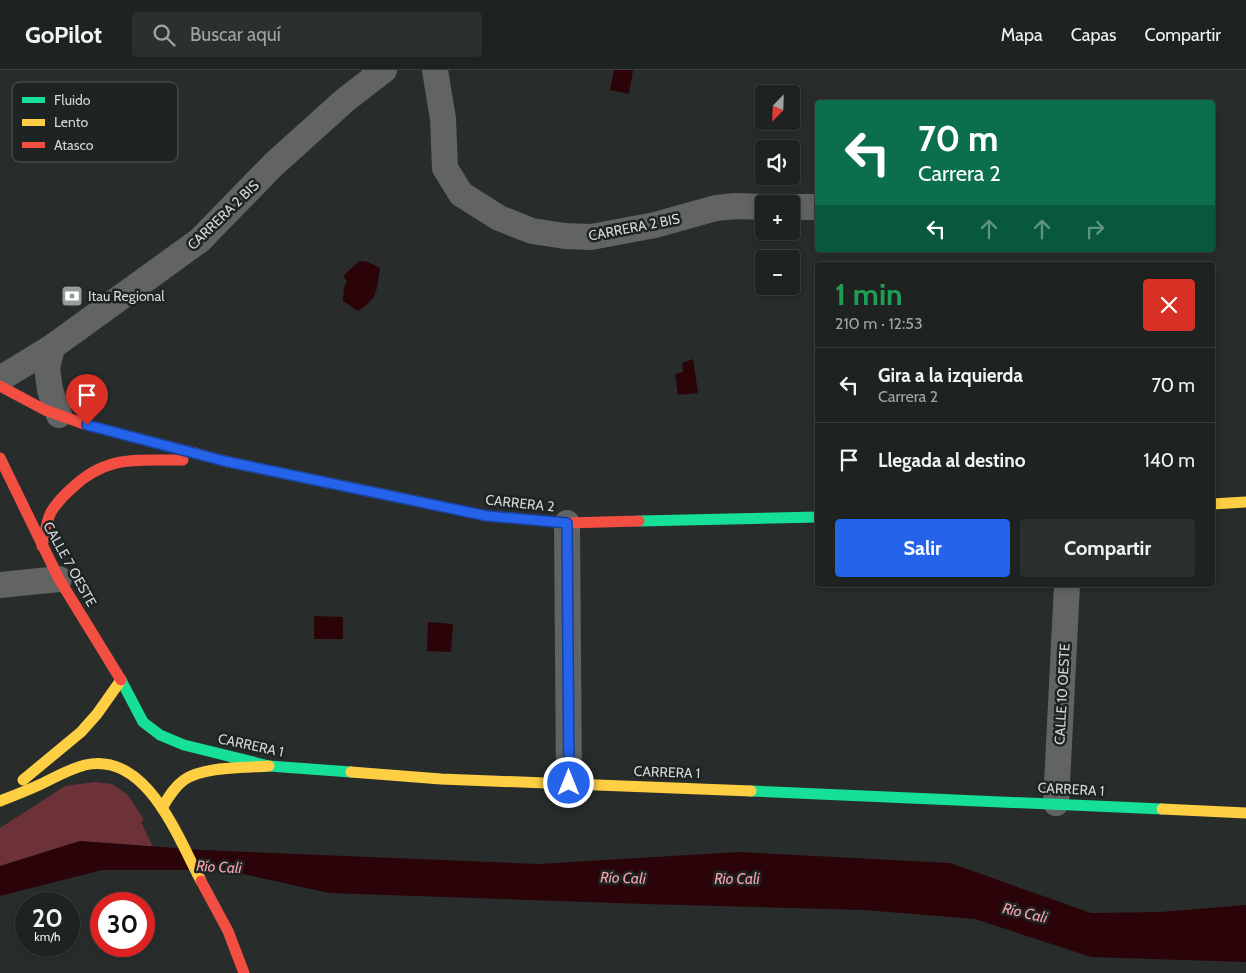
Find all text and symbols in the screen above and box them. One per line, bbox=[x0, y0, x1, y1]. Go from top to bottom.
search box bbox=[132, 12, 482, 57]
text: GoPilot bbox=[25, 20, 102, 49]
icon: search bbox=[150, 21, 178, 49]
text: Buscar aquí bbox=[190, 23, 281, 46]
text: Mapa bbox=[1001, 24, 1043, 46]
text: Capas bbox=[1071, 24, 1117, 46]
text: Compartir bbox=[1145, 24, 1221, 46]
legend bbox=[12, 82, 178, 162]
north arrow bbox=[755, 85, 800, 130]
map controls bbox=[755, 85, 800, 295]
text: Fluido bbox=[54, 91, 91, 109]
text: Lento bbox=[54, 113, 88, 131]
text: 70 m bbox=[918, 117, 999, 160]
icon: left bbox=[835, 120, 900, 185]
text: Atasco bbox=[54, 136, 94, 154]
button: sound bbox=[755, 140, 800, 185]
text: Carrera 2 bbox=[918, 160, 1001, 187]
street label: CARRERA 2 BIS bbox=[183, 176, 263, 254]
button: + bbox=[755, 195, 800, 240]
street label: CARRERA 2 BIS bbox=[587, 209, 681, 245]
icon: left bbox=[922, 215, 950, 243]
icon: ahead bbox=[975, 215, 1003, 243]
icon: ahead bbox=[1028, 215, 1056, 243]
icon: right bbox=[1081, 215, 1109, 243]
button: − bbox=[755, 250, 800, 295]
text: 1 min bbox=[835, 276, 903, 313]
button: close bbox=[1143, 279, 1195, 331]
bank icon: Itau Regional bbox=[60, 284, 84, 308]
place label: Itau Regional bbox=[88, 287, 165, 305]
text: 210 m · 12:53 bbox=[835, 314, 923, 333]
text: Gira a la izquierda bbox=[878, 364, 1023, 387]
icon: left bbox=[835, 371, 863, 399]
pin bbox=[66, 374, 108, 425]
text: 70 m bbox=[1151, 374, 1195, 397]
icon: arrive bbox=[73, 381, 101, 409]
text: Carrera 2 bbox=[878, 387, 938, 406]
icon: arrive bbox=[835, 446, 863, 474]
text: Llegada al destino bbox=[878, 449, 1025, 472]
text: 140 m bbox=[1144, 449, 1195, 472]
street label: CARRERA 2 bbox=[485, 490, 555, 516]
street label: CALLE 7 OESTE bbox=[39, 518, 101, 610]
button: Salir bbox=[835, 519, 1010, 577]
button: Compartir bbox=[1020, 519, 1195, 577]
street label: CALLE 10 OESTE bbox=[1050, 643, 1074, 745]
street label: CARRERA 1 bbox=[217, 729, 285, 761]
position arrow bbox=[542, 756, 594, 808]
street label: CARRERA 1 bbox=[633, 762, 701, 782]
street label: CARRERA 1 bbox=[1037, 778, 1105, 800]
water label: Río Cali bbox=[196, 857, 243, 877]
water label: Río Cali bbox=[600, 868, 647, 888]
water label: Rio Cali bbox=[714, 870, 761, 888]
speed limit sign: 30 bbox=[90, 892, 155, 957]
water label: Río Cali bbox=[1001, 899, 1050, 927]
text: 20 bbox=[32, 903, 63, 933]
text: km/h bbox=[34, 929, 61, 944]

